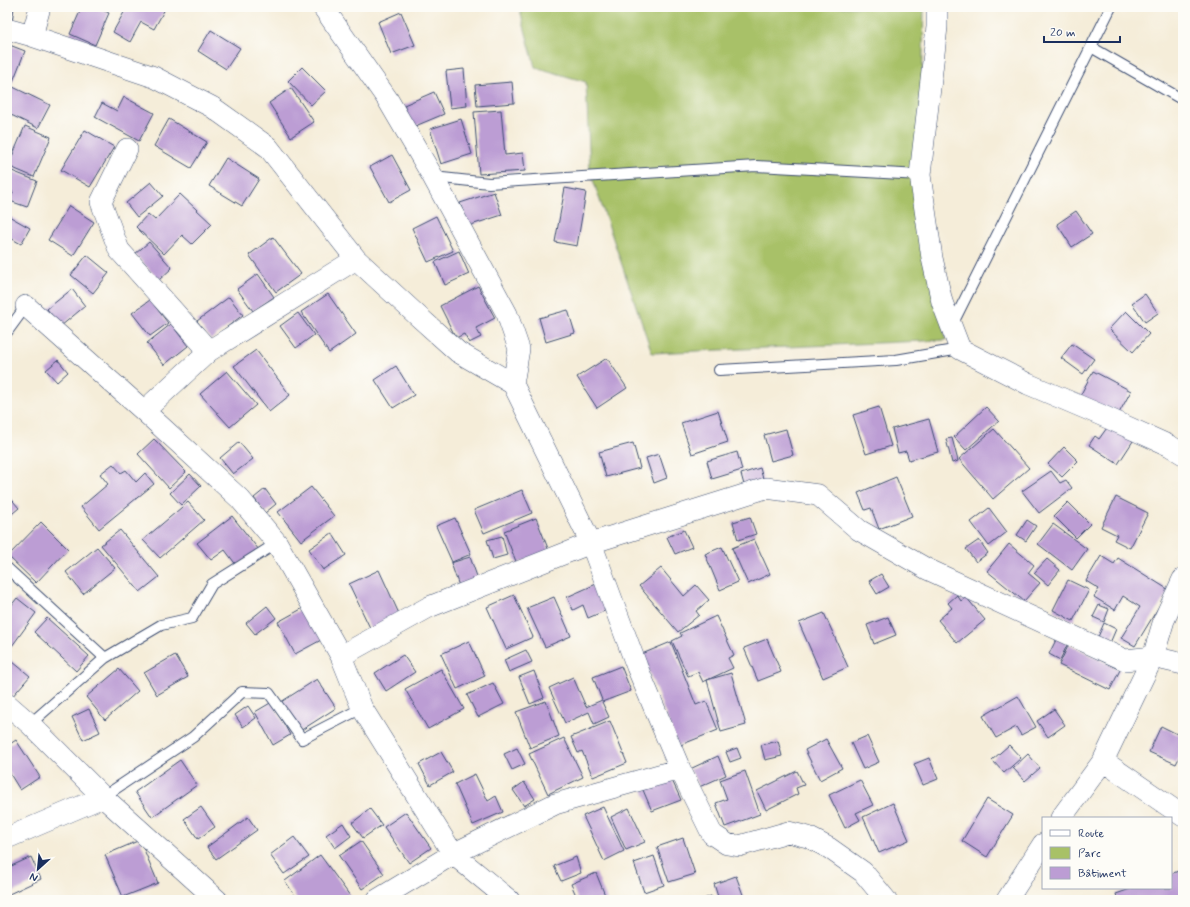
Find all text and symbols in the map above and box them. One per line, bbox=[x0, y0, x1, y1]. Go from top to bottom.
scale bar bbox=[1044, 18, 1120, 44]
text: 20 m bbox=[1050, 25, 1076, 41]
legend bbox=[1042, 817, 1172, 889]
text: Route bbox=[1078, 826, 1104, 842]
text: Parc bbox=[1078, 846, 1101, 862]
north arrow bbox=[18, 849, 58, 889]
text: Bâtiment bbox=[1078, 866, 1127, 882]
text: N bbox=[27, 869, 40, 885]

